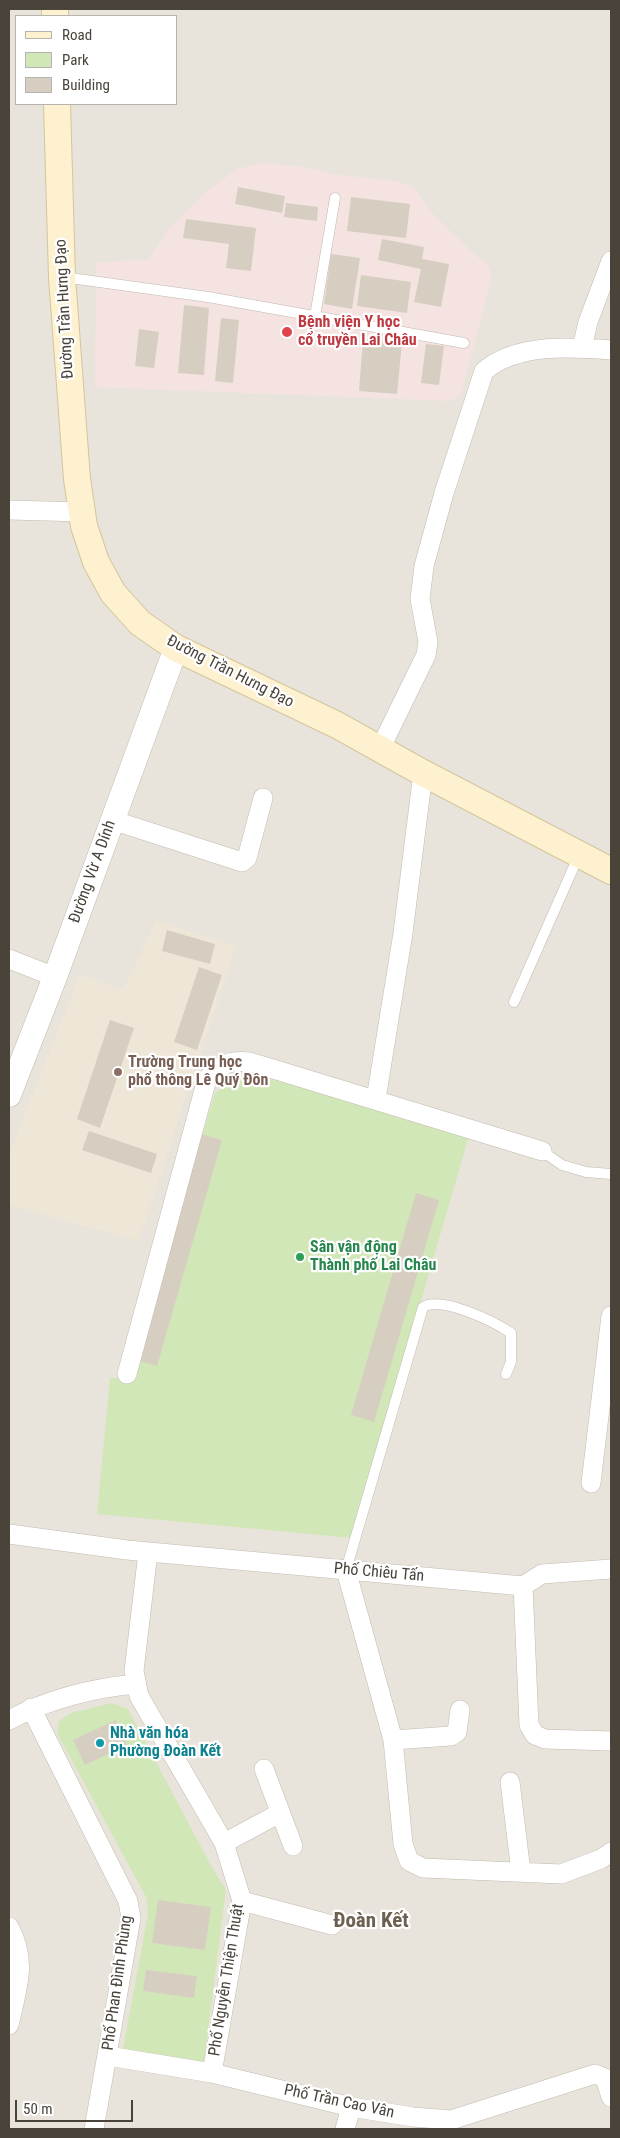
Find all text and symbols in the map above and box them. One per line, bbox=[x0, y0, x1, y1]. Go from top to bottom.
legend bbox=[15, 15, 178, 105]
text: Road bbox=[62, 26, 92, 44]
text: Park bbox=[62, 51, 89, 69]
text: Building bbox=[62, 76, 110, 94]
street label: Đường Trần Hưng Đạo bbox=[52, 239, 78, 379]
place label: Bệnh viện Y học cổ truyền Lai Châu bbox=[298, 313, 417, 351]
marker: Bệnh viện Y học cổ truyền Lai Châu bbox=[280, 325, 294, 339]
street label: Đường Trần Hưng Đạo bbox=[163, 632, 297, 712]
street label: Đường Vừ A Dính bbox=[66, 818, 120, 926]
place label: Trường Trung học phổ thông Lê Quý Đôn bbox=[128, 1053, 268, 1091]
marker: Trường Trung học phổ thông Lê Quý Đôn bbox=[112, 1066, 124, 1078]
place label: Sân vận động Thành phố Lai Châu bbox=[310, 1238, 436, 1276]
marker: Sân vận động Thành phố Lai Châu bbox=[294, 1251, 306, 1263]
street label: Phố Chiêu Tấn bbox=[333, 1559, 425, 1587]
place label: Nhà văn hóa Phường Đoàn Kết bbox=[110, 1724, 221, 1762]
marker: Nhà văn hóa Phường Đoàn Kết bbox=[94, 1737, 106, 1749]
street label: Phố Nguyễn Thiện Thuật bbox=[205, 1902, 249, 2058]
district label: Đoàn Kết bbox=[333, 1909, 409, 1935]
street label: Phố Phan Đình Phùng bbox=[99, 1914, 137, 2052]
street label: Phố Trần Cao Vân bbox=[282, 2081, 396, 2123]
scale bar bbox=[18, 2090, 135, 2122]
text: 50 m bbox=[23, 2100, 53, 2118]

